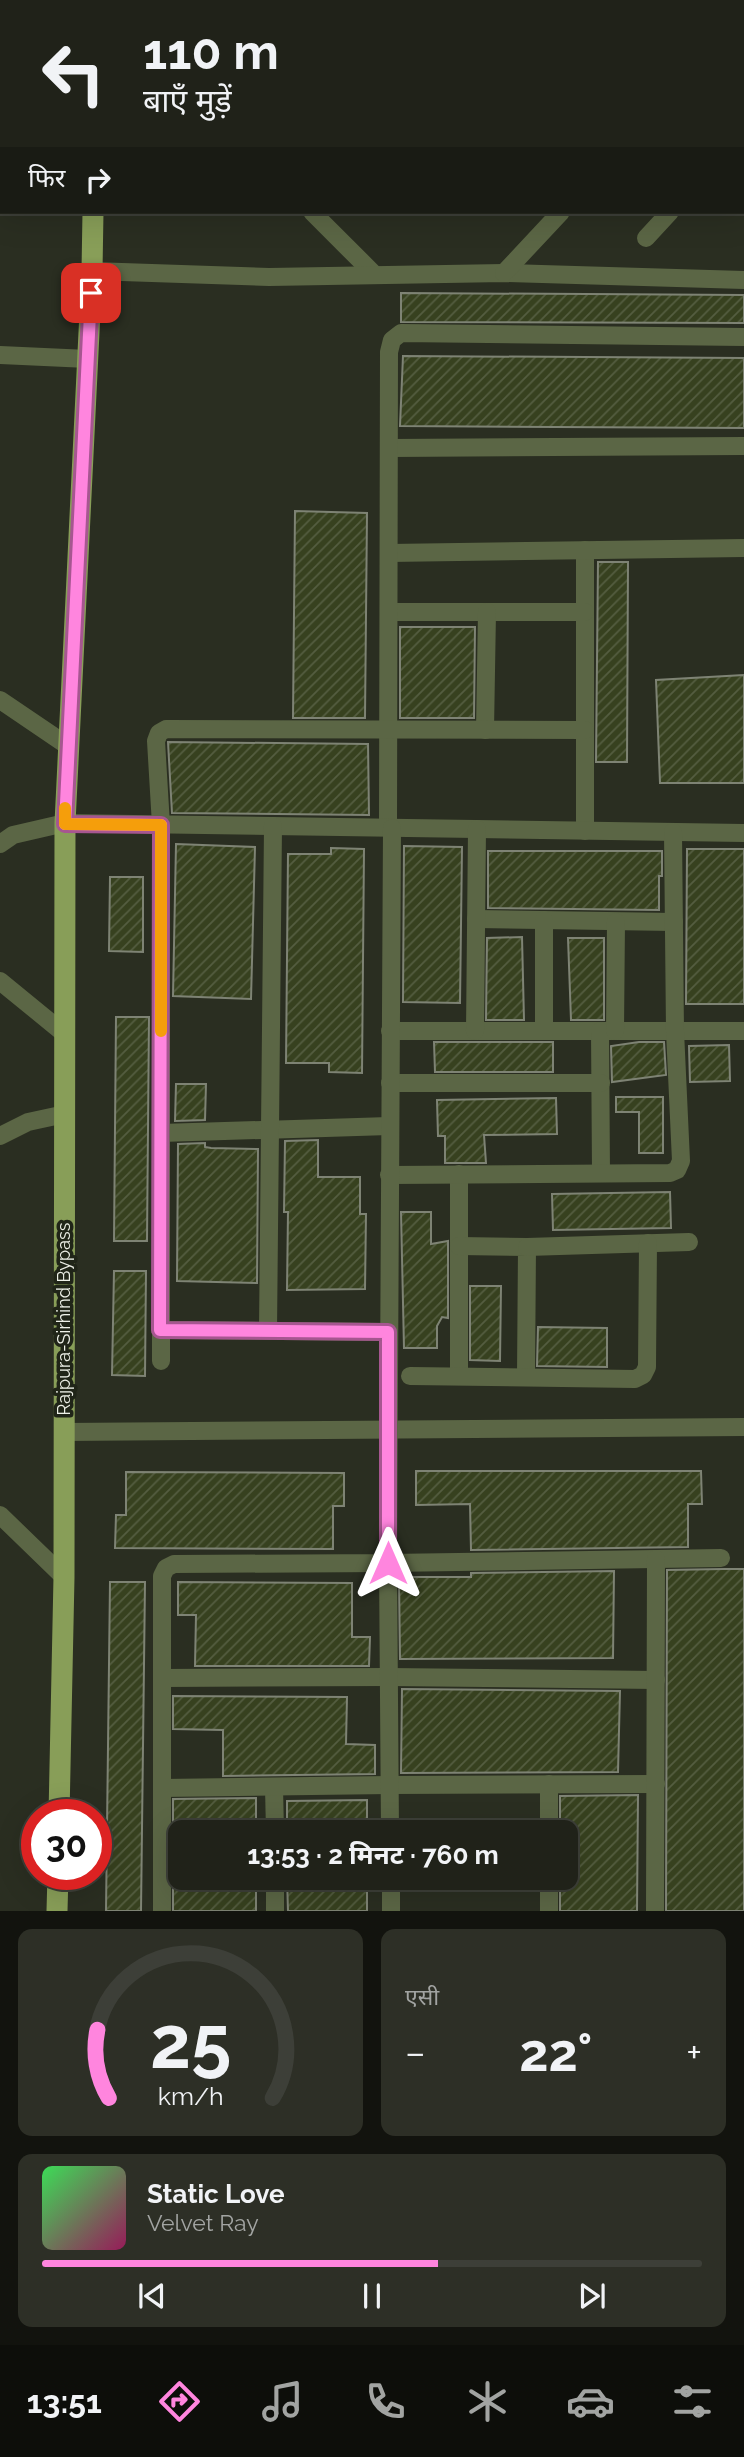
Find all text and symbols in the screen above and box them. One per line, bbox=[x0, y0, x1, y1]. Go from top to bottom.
text: 110 m bbox=[143, 23, 279, 80]
icon: left bbox=[28, 28, 119, 119]
text: बाएँ मुड़ें bbox=[143, 82, 232, 119]
icon: right bbox=[79, 161, 117, 199]
text: फिर bbox=[28, 163, 65, 193]
pin bbox=[61, 263, 121, 323]
icon: arrive bbox=[72, 274, 110, 312]
street label: Rajpura-Sirhind Bypass bbox=[53, 1222, 74, 1415]
position arrow bbox=[351, 1526, 425, 1600]
speed limit sign: 30 bbox=[21, 1799, 112, 1890]
text: 13:53 · 2 मिनट · 760 m bbox=[247, 1840, 499, 1870]
text: एसी bbox=[405, 1983, 439, 2010]
text: 25 bbox=[150, 2001, 231, 2086]
text: 22° bbox=[519, 2022, 592, 2083]
text: − bbox=[405, 2030, 425, 2075]
text: + bbox=[686, 2030, 702, 2075]
text: km/h bbox=[158, 2081, 223, 2111]
text: Static Love bbox=[147, 2179, 285, 2209]
text: Velvet Ray bbox=[147, 2209, 259, 2236]
icon: previous bbox=[133, 2277, 171, 2315]
icon: pause bbox=[353, 2277, 391, 2315]
icon: next bbox=[573, 2277, 611, 2315]
icon: directions bbox=[155, 2377, 204, 2426]
icon: music bbox=[258, 2377, 307, 2426]
icon: phone bbox=[361, 2377, 410, 2426]
icon: climate bbox=[463, 2377, 512, 2426]
icon: car bbox=[566, 2377, 615, 2426]
icon: filters bbox=[668, 2377, 717, 2426]
text: 13:51 bbox=[27, 2383, 102, 2420]

